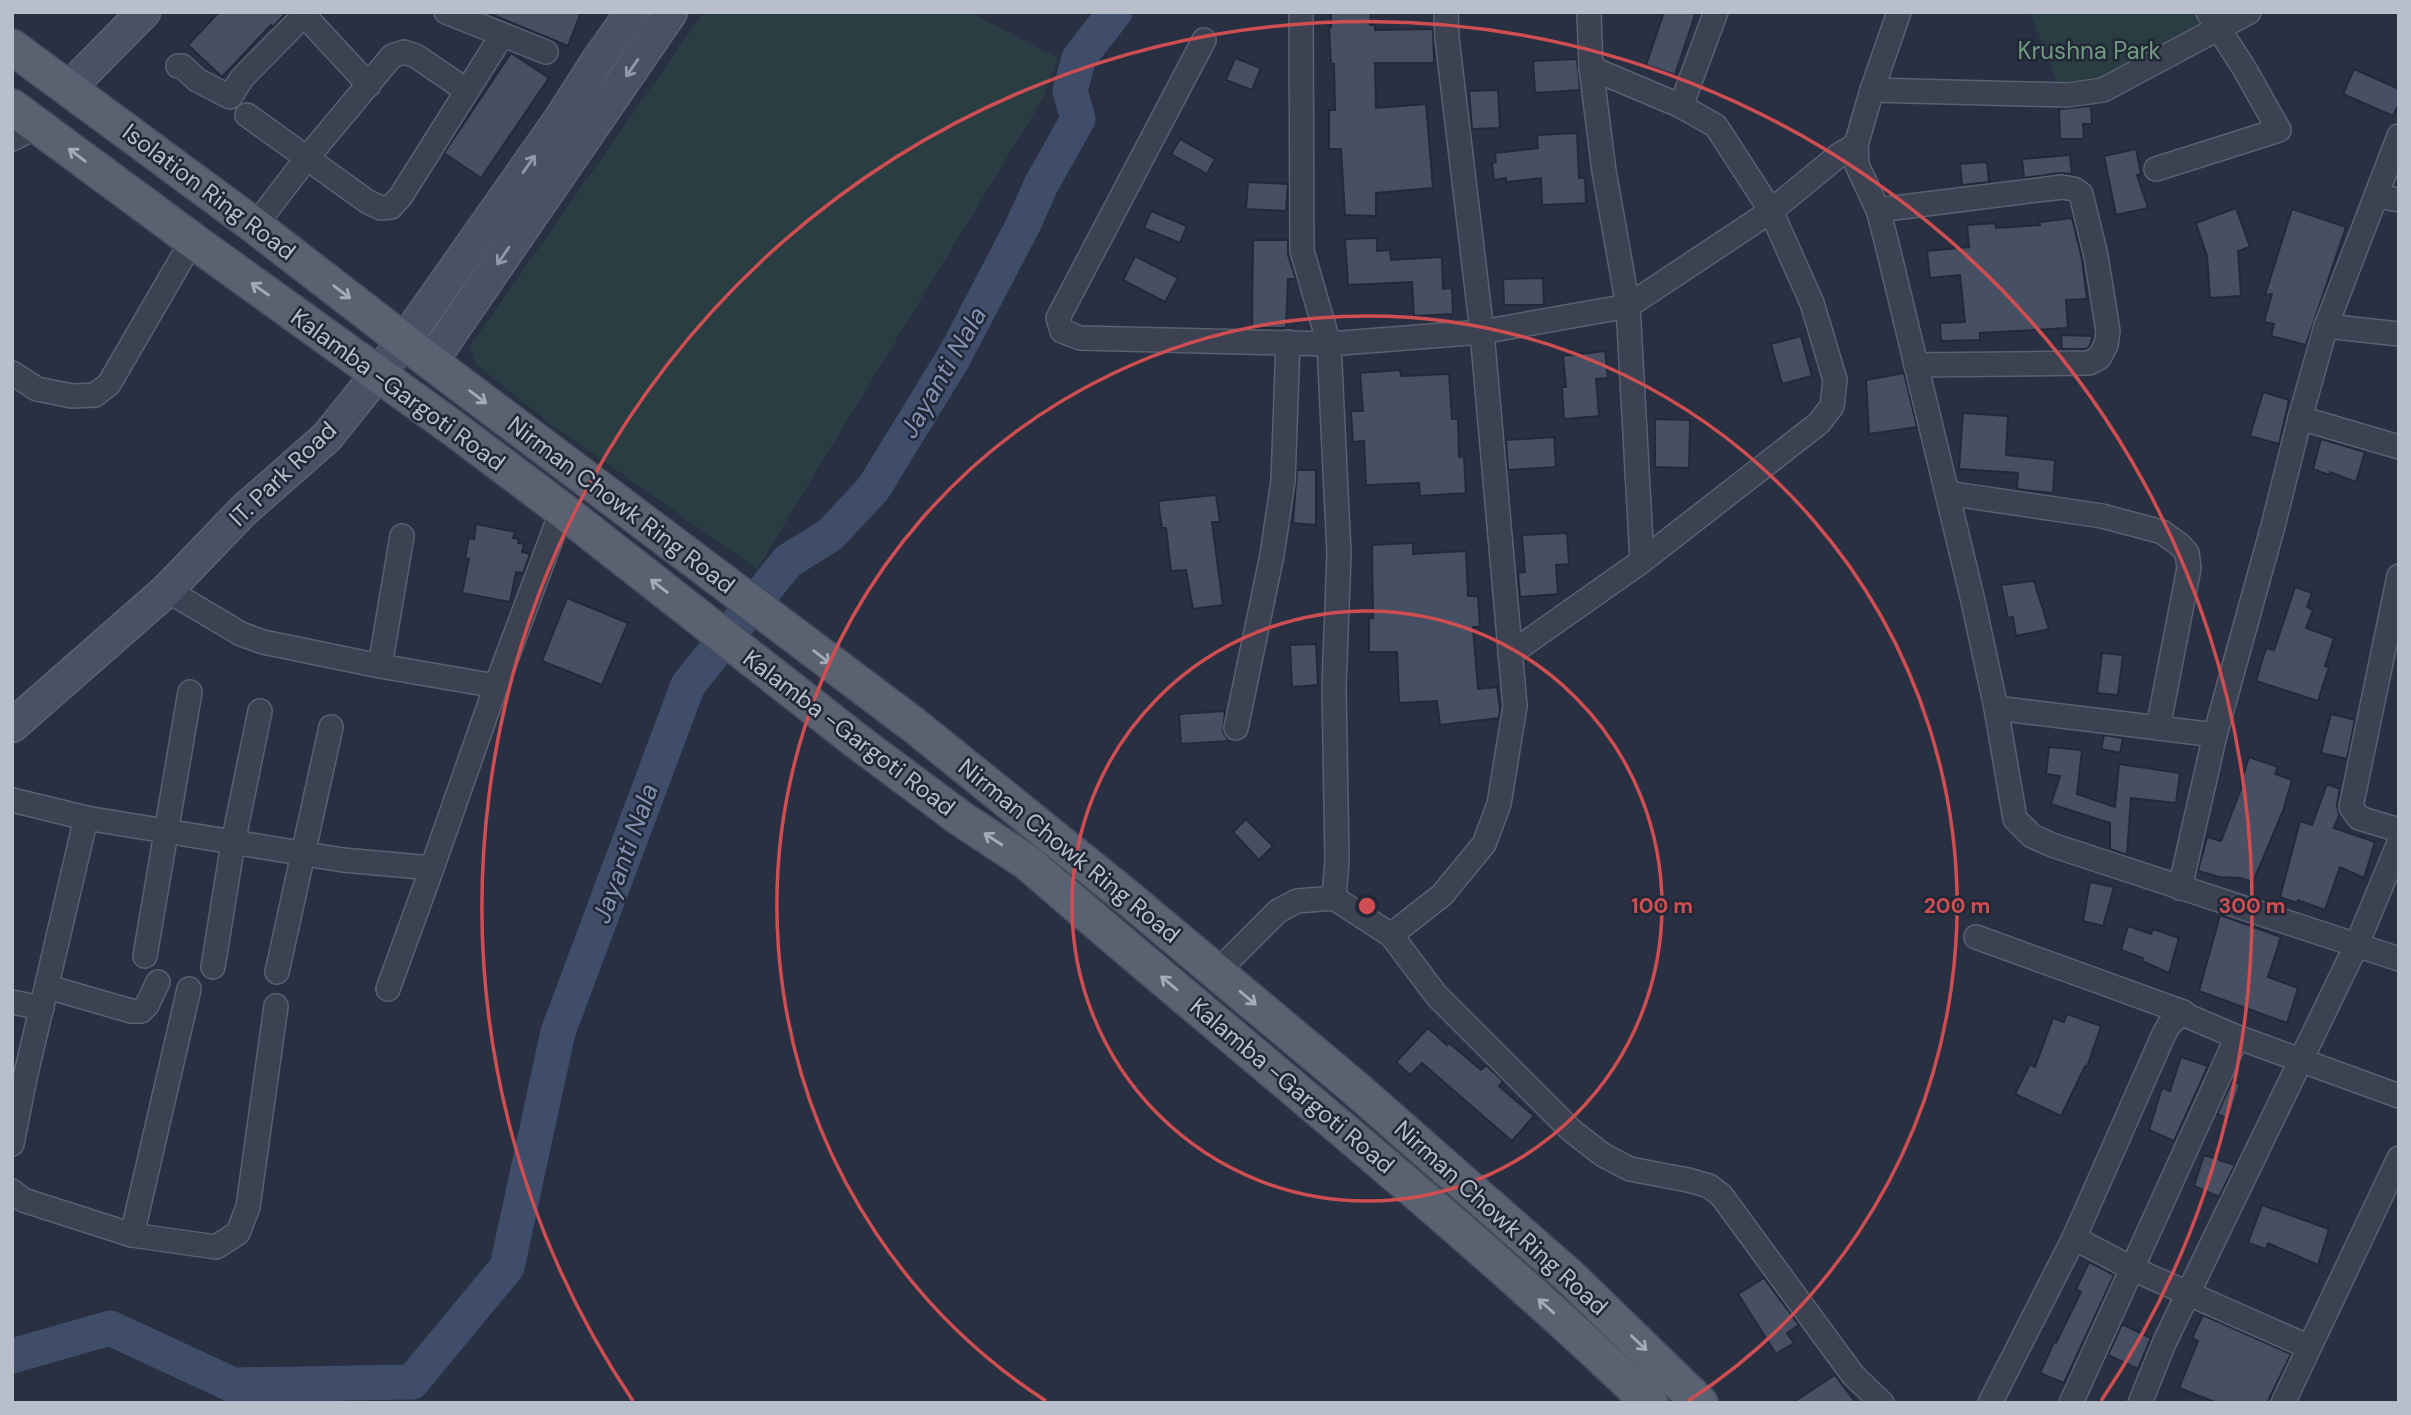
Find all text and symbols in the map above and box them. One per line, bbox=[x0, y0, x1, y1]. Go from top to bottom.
park label: Krushna Park bbox=[2017, 35, 2161, 66]
one-way arrow bbox=[625, 58, 639, 77]
street label: Isolation Ring Road bbox=[117, 116, 302, 267]
one-way arrow bbox=[68, 148, 87, 162]
one-way arrow bbox=[522, 155, 536, 174]
one-way arrow bbox=[496, 246, 510, 265]
one-way arrow bbox=[251, 282, 270, 296]
one-way arrow bbox=[333, 285, 351, 300]
water label: Jayanti Nala bbox=[892, 300, 994, 444]
street label: Kalamba -Gargoti Road bbox=[285, 301, 512, 478]
one-way arrow bbox=[468, 390, 486, 405]
street label: Nirman Chowk Ring Road bbox=[501, 409, 741, 600]
street label: IT. Park Road bbox=[222, 415, 343, 533]
one-way arrow bbox=[650, 579, 669, 594]
street label: Kalamba -Gargoti Road bbox=[737, 643, 962, 823]
one-way arrow bbox=[813, 649, 832, 664]
street label: Nirman Chowk Ring Road bbox=[952, 751, 1187, 950]
water label: Jayanti Nala bbox=[584, 779, 666, 927]
one-way arrow bbox=[984, 832, 1003, 847]
text: 100 m bbox=[1631, 892, 1693, 920]
text: 200 m bbox=[1924, 892, 1990, 920]
text: 300 m bbox=[2219, 892, 2285, 920]
centre of rings bbox=[1355, 894, 1379, 918]
one-way arrow bbox=[1161, 975, 1179, 991]
street label: Kalamba -Gargoti Road bbox=[1184, 991, 1401, 1180]
one-way arrow bbox=[1239, 991, 1257, 1006]
street label: Nirman Chowk Ring Road bbox=[1388, 1113, 1615, 1322]
one-way arrow bbox=[1538, 1298, 1556, 1314]
one-way arrow bbox=[1630, 1335, 1647, 1352]

